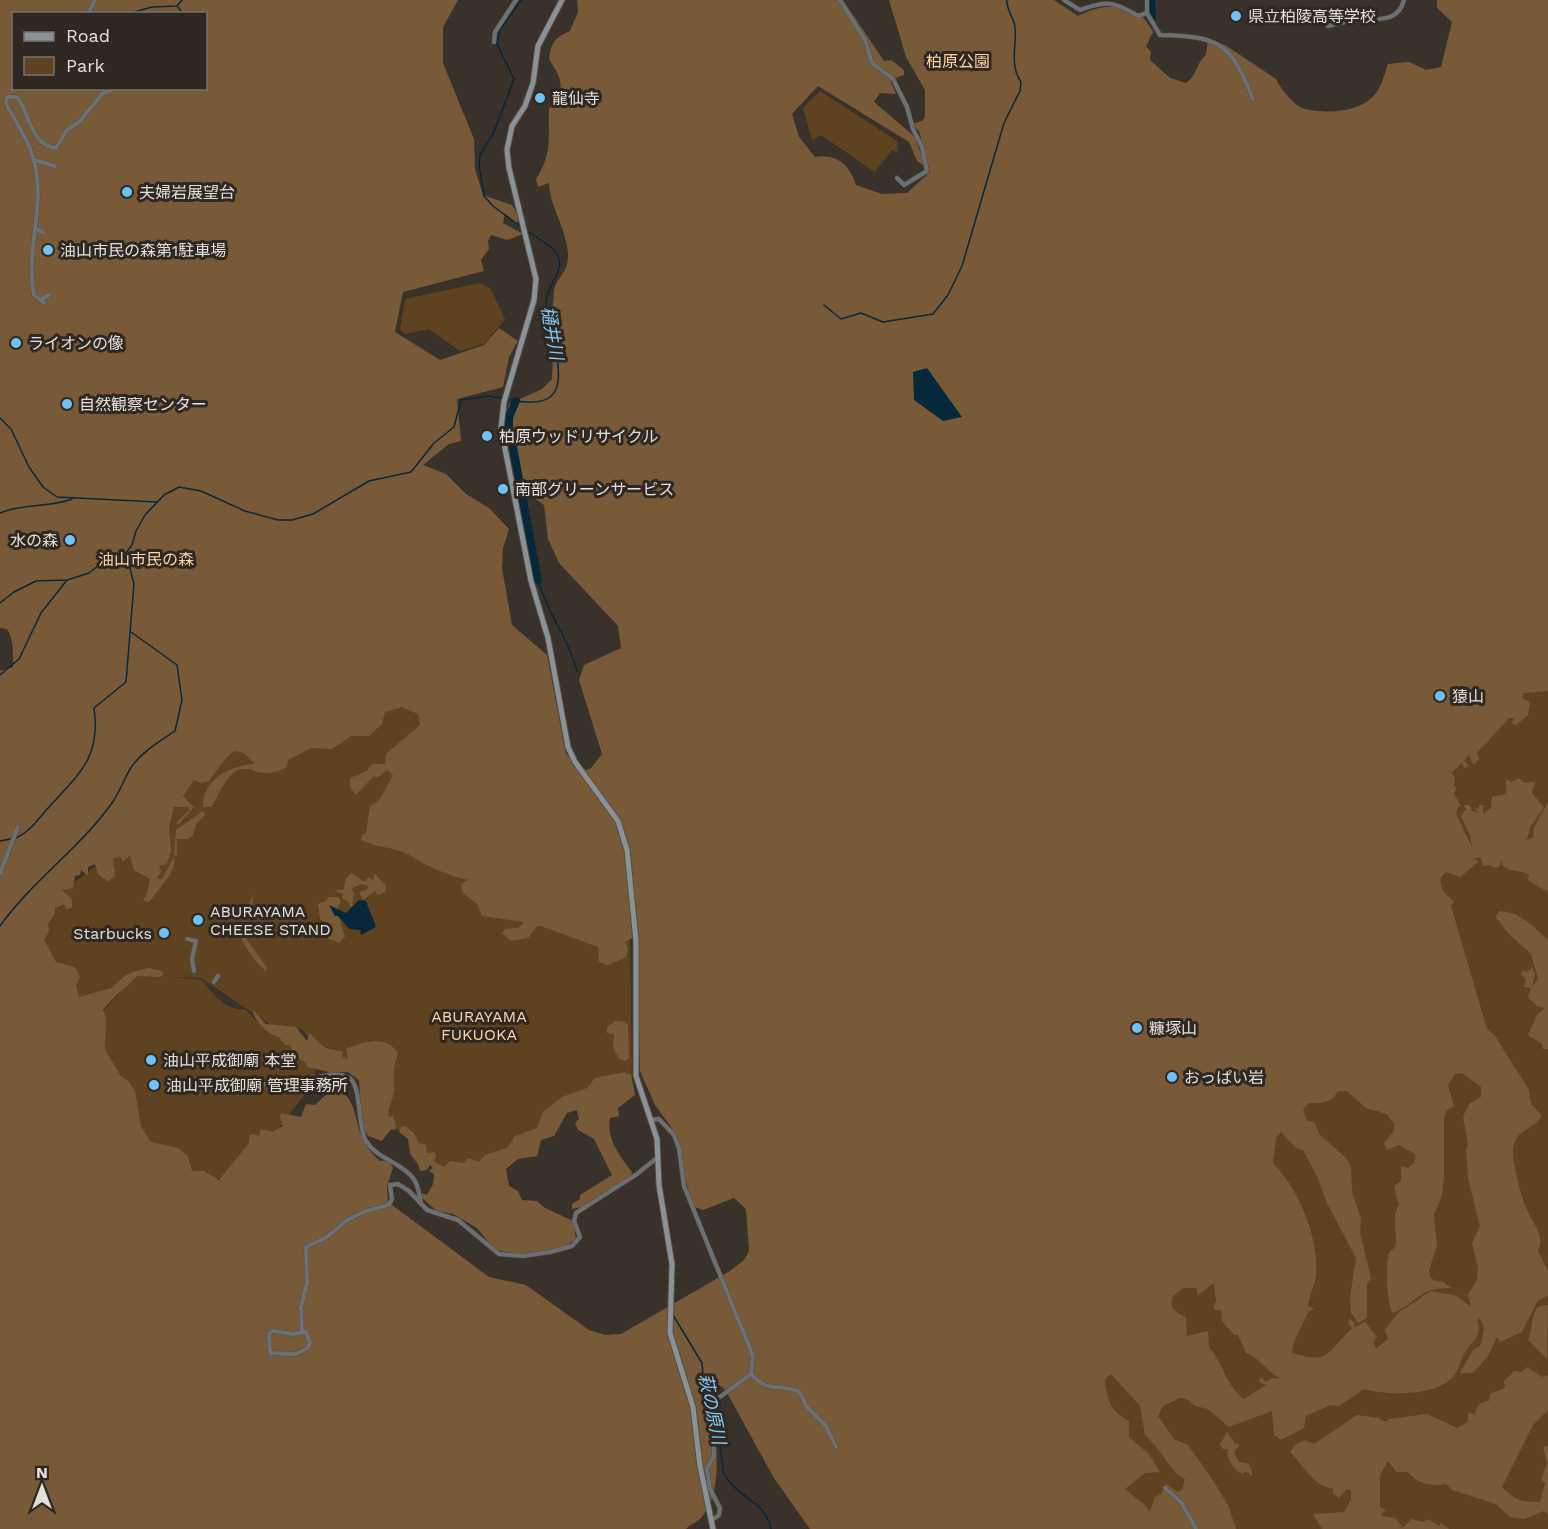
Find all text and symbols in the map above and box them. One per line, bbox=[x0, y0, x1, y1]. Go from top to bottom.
place label: 県立柏陵高等学校 bbox=[1248, 7, 1376, 26]
marker: 県立柏陵高等学校 bbox=[1229, 9, 1243, 23]
legend bbox=[12, 12, 207, 90]
text: Road bbox=[66, 25, 110, 46]
park label: 柏原公園 bbox=[926, 52, 990, 71]
text: Park bbox=[66, 55, 105, 76]
place label: 龍仙寺 bbox=[552, 89, 600, 108]
marker: 龍仙寺 bbox=[533, 91, 547, 105]
place label: 夫婦岩展望台 bbox=[139, 183, 235, 202]
marker: 夫婦岩展望台 bbox=[120, 185, 134, 199]
place label: 油山市民の森第1駐車場 bbox=[60, 241, 226, 260]
marker: 油山市民の森第1駐車場 bbox=[41, 243, 55, 257]
water label: 樋井川 bbox=[537, 305, 568, 363]
place label: ライオンの像 bbox=[28, 334, 124, 353]
marker: ライオンの像 bbox=[9, 336, 23, 350]
place label: 自然観察センター bbox=[79, 395, 207, 414]
marker: 自然観察センター bbox=[60, 397, 74, 411]
place label: 柏原ウッドリサイクル bbox=[499, 427, 658, 446]
marker: 柏原ウッドリサイクル bbox=[480, 429, 494, 443]
place label: 南部グリーンサービス bbox=[515, 480, 674, 499]
marker: 南部グリーンサービス bbox=[496, 482, 510, 496]
place label: 水の森 bbox=[10, 531, 58, 550]
marker: 水の森 bbox=[63, 533, 77, 547]
park label: 油山市民の森 bbox=[98, 550, 194, 569]
place label: 猿山 bbox=[1452, 687, 1484, 706]
marker: 猿山 bbox=[1433, 689, 1447, 703]
place label: ABURAYAMA CHEESE STAND bbox=[210, 902, 331, 939]
marker: ABURAYAMA CHEESE STAND bbox=[191, 913, 205, 927]
place label: Starbucks bbox=[73, 924, 152, 943]
marker: Starbucks bbox=[157, 926, 171, 940]
park label: ABURAYAMA FUKUOKA bbox=[431, 1007, 527, 1044]
place label: 糠塚山 bbox=[1149, 1019, 1197, 1038]
marker: 糠塚山 bbox=[1130, 1021, 1144, 1035]
place label: 油山平成御廟 本堂 bbox=[163, 1051, 296, 1070]
marker: 油山平成御廟 本堂 bbox=[144, 1053, 158, 1067]
place label: おっぱい岩 bbox=[1184, 1068, 1264, 1087]
marker: おっぱい岩 bbox=[1165, 1070, 1179, 1084]
place label: 油山平成御廟 管理事務所 bbox=[166, 1076, 347, 1095]
marker: 油山平成御廟 管理事務所 bbox=[147, 1078, 161, 1092]
water label: 萩の原川 bbox=[695, 1371, 731, 1448]
north arrow bbox=[12, 1457, 72, 1517]
text: N bbox=[36, 1463, 48, 1482]

